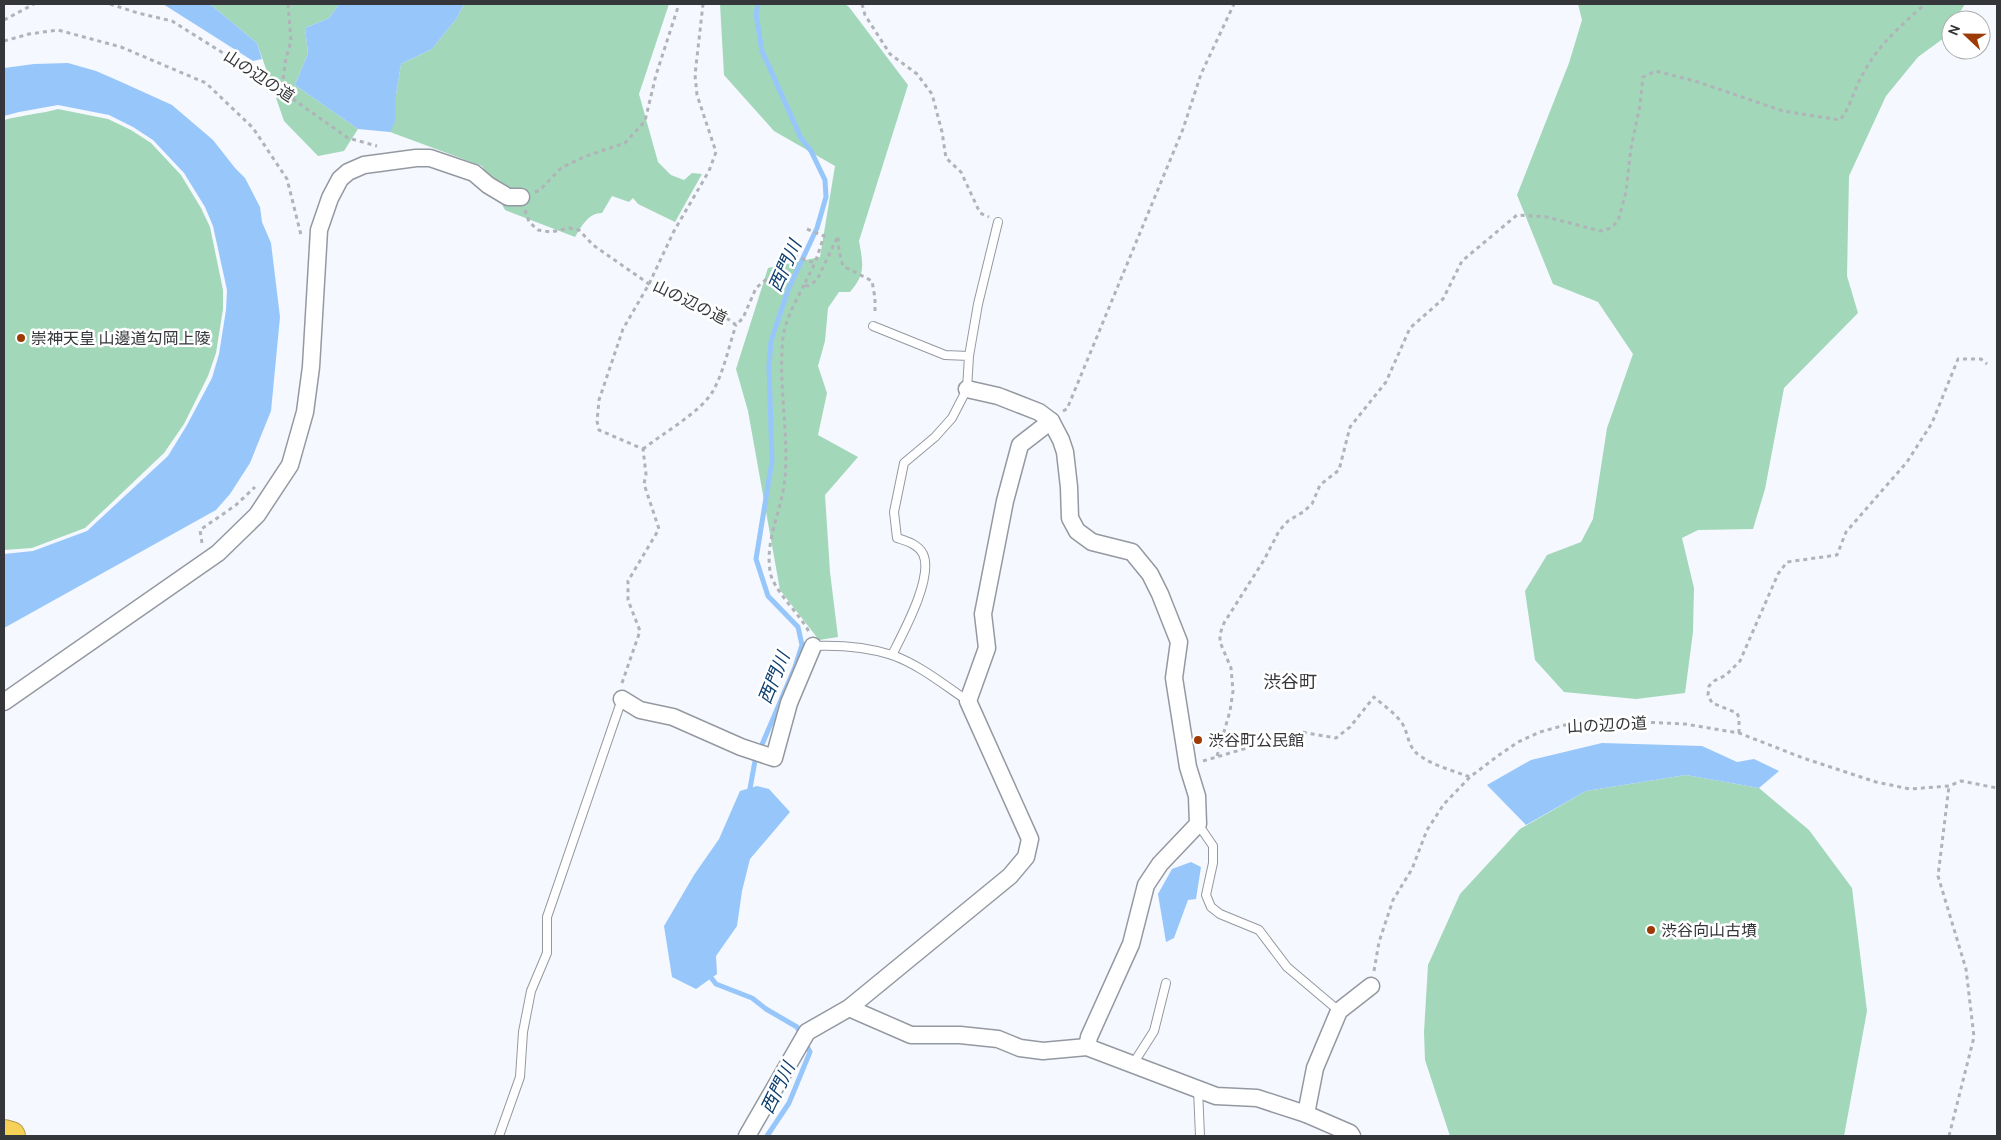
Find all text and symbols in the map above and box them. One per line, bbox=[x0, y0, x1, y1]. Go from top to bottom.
north arrow bbox=[1941, 10, 1991, 60]
text: N bbox=[1944, 22, 1964, 38]
street label: 山の辺の道 bbox=[220, 46, 298, 106]
water label: 西門川 bbox=[764, 235, 807, 295]
street label: 山の辺の道 bbox=[650, 276, 730, 328]
place label: 崇神天皇 山邊道勾岡上陵 bbox=[31, 329, 211, 348]
marker: 崇神天皇 山邊道勾岡上陵 bbox=[15, 332, 27, 344]
water label: 西門川 bbox=[754, 647, 795, 707]
district label: 渋谷町 bbox=[1263, 671, 1317, 693]
street label: 山の辺の道 bbox=[1567, 713, 1647, 737]
place label: 渋谷町公民館 bbox=[1208, 731, 1304, 750]
marker: 渋谷町公民館 bbox=[1192, 734, 1204, 746]
place label: 渋谷向山古墳 bbox=[1661, 921, 1757, 940]
marker: 渋谷向山古墳 bbox=[1645, 924, 1657, 936]
water label: 西門川 bbox=[756, 1057, 801, 1117]

